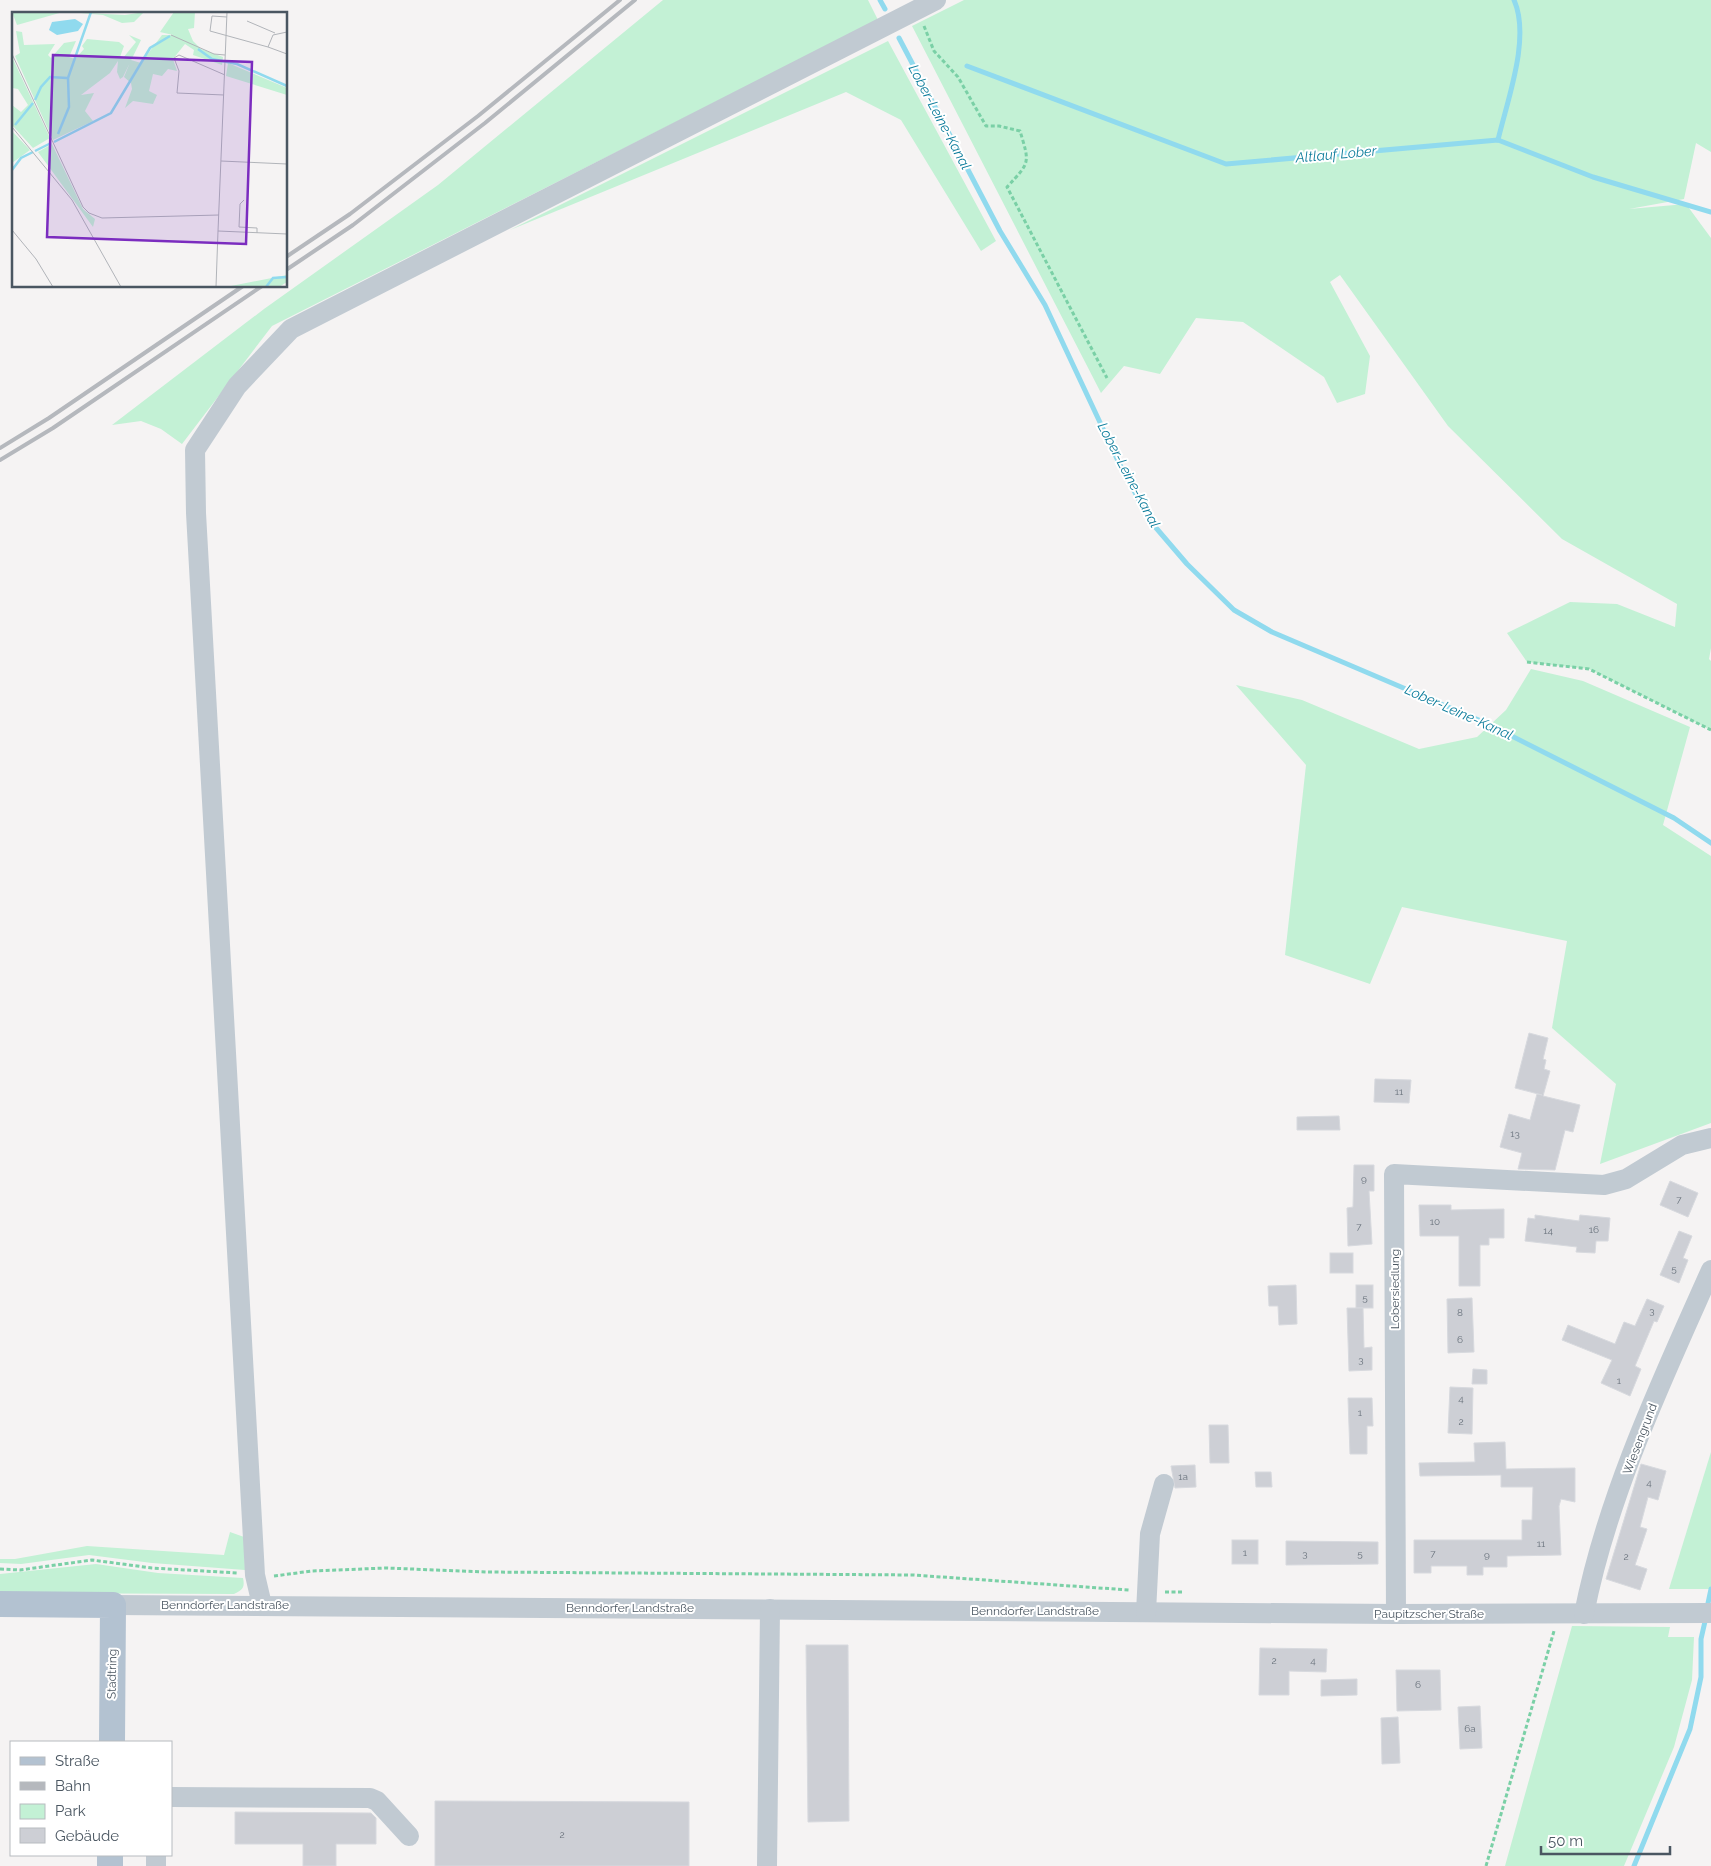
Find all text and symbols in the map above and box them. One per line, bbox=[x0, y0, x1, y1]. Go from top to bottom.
inset map bbox=[12, 12, 288, 288]
water label: Lober-Leine-Kanal bbox=[906, 62, 975, 172]
water label: Altlauf Lober bbox=[1294, 142, 1378, 166]
water label: Lober-Leine-Kanal bbox=[1095, 420, 1164, 530]
water label: Lober-Leine-Kanal bbox=[1402, 681, 1516, 743]
house number: 11 bbox=[1395, 1086, 1404, 1097]
house number: 13 bbox=[1510, 1128, 1520, 1139]
house number: 9 bbox=[1361, 1173, 1367, 1184]
house number: 7 bbox=[1676, 1194, 1682, 1205]
house number: 10 bbox=[1430, 1216, 1440, 1227]
house number: 7 bbox=[1356, 1221, 1362, 1232]
house number: 16 bbox=[1589, 1224, 1599, 1235]
house number: 14 bbox=[1543, 1225, 1553, 1236]
street label: Lobersiedlung bbox=[1388, 1249, 1402, 1329]
house number: 5 bbox=[1671, 1263, 1677, 1274]
house number: 5 bbox=[1362, 1292, 1368, 1303]
house number: 3 bbox=[1649, 1305, 1655, 1316]
house number: 8 bbox=[1457, 1307, 1463, 1318]
house number: 6 bbox=[1457, 1334, 1463, 1345]
house number: 3 bbox=[1358, 1354, 1364, 1365]
house number: 1 bbox=[1617, 1375, 1622, 1386]
house number: 4 bbox=[1458, 1393, 1464, 1404]
street label: Wiesengrund bbox=[1620, 1401, 1660, 1477]
house number: 1 bbox=[1358, 1407, 1363, 1418]
house number: 2 bbox=[1458, 1416, 1464, 1427]
house number: 1a bbox=[1178, 1471, 1188, 1482]
house number: 4 bbox=[1646, 1477, 1652, 1488]
house number: 11 bbox=[1537, 1538, 1546, 1549]
house number: 1 bbox=[1243, 1547, 1248, 1558]
house number: 3 bbox=[1302, 1548, 1308, 1559]
house number: 5 bbox=[1357, 1548, 1363, 1559]
house number: 7 bbox=[1430, 1548, 1436, 1559]
house number: 9 bbox=[1484, 1549, 1490, 1560]
house number: 2 bbox=[1623, 1551, 1629, 1562]
street label: Benndorfer Landstraße bbox=[161, 1598, 289, 1612]
street label: Benndorfer Landstraße bbox=[566, 1601, 694, 1615]
street label: Benndorfer Landstraße bbox=[971, 1604, 1099, 1618]
street label: Paupitzscher Straße bbox=[1374, 1607, 1484, 1621]
street label: Stadtring bbox=[105, 1649, 119, 1699]
house number: 2 bbox=[1271, 1655, 1277, 1666]
house number: 4 bbox=[1310, 1655, 1316, 1666]
house number: 6 bbox=[1415, 1679, 1421, 1690]
house number: 6a bbox=[1464, 1723, 1476, 1734]
legend bbox=[10, 1741, 172, 1856]
text: Straße bbox=[55, 1752, 100, 1770]
text: Bahn bbox=[55, 1777, 91, 1795]
text: Park bbox=[55, 1802, 86, 1820]
scale bar bbox=[1541, 1824, 1670, 1856]
text: Gebäude bbox=[55, 1827, 119, 1845]
house number: 2 bbox=[559, 1829, 565, 1840]
text: 50 m bbox=[1548, 1832, 1583, 1850]

